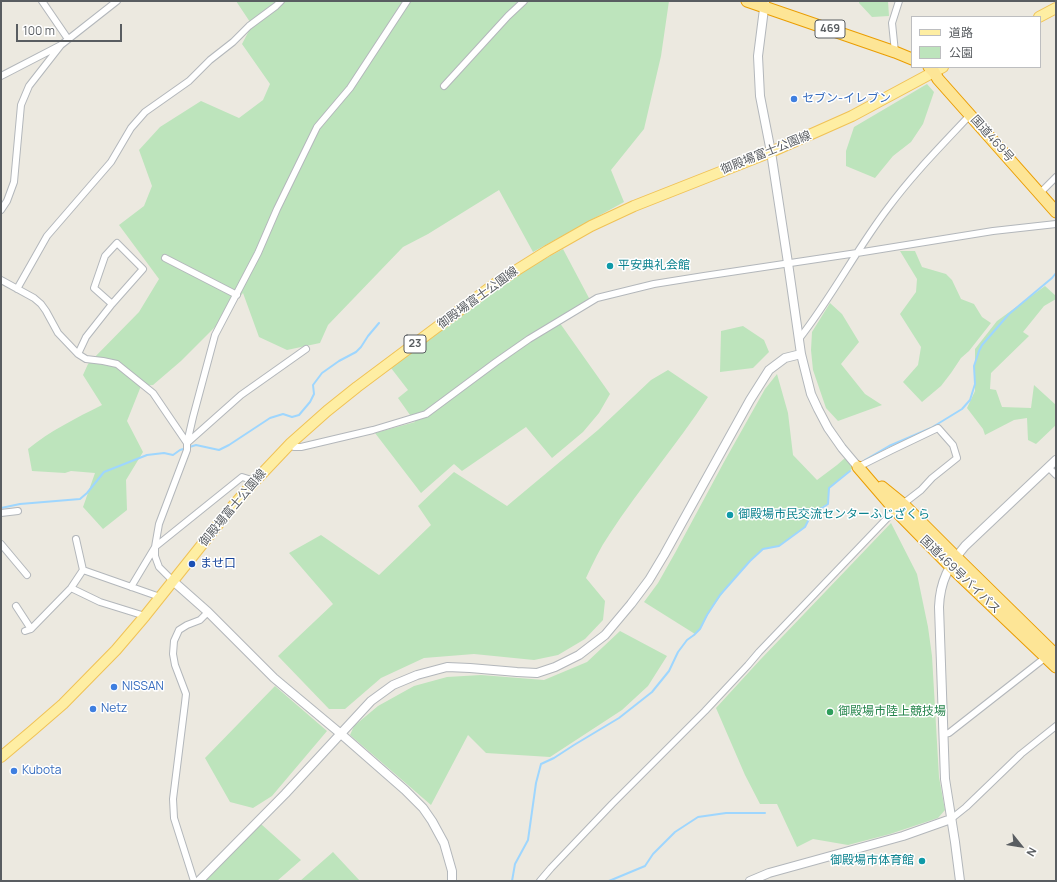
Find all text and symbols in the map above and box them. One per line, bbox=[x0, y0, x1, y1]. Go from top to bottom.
scale bar bbox=[18, 16, 124, 42]
legend bbox=[911, 16, 1041, 68]
road number: 469 bbox=[815, 20, 845, 38]
text: 100 m bbox=[23, 22, 55, 39]
text: 道路 bbox=[949, 24, 973, 41]
text: 公園 bbox=[949, 44, 973, 61]
place label: セブン-イレブン bbox=[802, 92, 891, 106]
marker: セブン-イレブン bbox=[789, 94, 799, 104]
street label: 国道469号 bbox=[967, 113, 1017, 165]
street label: 御殿場富士公園線 bbox=[719, 128, 813, 178]
place label: 平安典礼会館 bbox=[618, 259, 690, 273]
marker: 平安典礼会館 bbox=[605, 261, 615, 271]
street label: 御殿場富士公園線 bbox=[435, 264, 521, 332]
road number: 23 bbox=[404, 335, 426, 353]
street label: 御殿場富士公園線 bbox=[197, 467, 269, 549]
place label: 御殿場市民交流センターふじざくら bbox=[738, 508, 930, 522]
marker: 御殿場市民交流センターふじざくら bbox=[725, 510, 735, 520]
street label: 国道469号バイパス bbox=[917, 533, 1003, 617]
place label: ませ口 bbox=[200, 557, 236, 571]
marker: ませ口 bbox=[187, 559, 197, 569]
place label: NISSAN bbox=[122, 680, 164, 694]
marker: NISSAN bbox=[109, 682, 119, 692]
place label: Netz bbox=[101, 702, 127, 716]
marker: Netz bbox=[88, 704, 98, 714]
place label: 御殿場市陸上競技場 bbox=[838, 705, 946, 719]
marker: 御殿場市陸上競技場 bbox=[825, 707, 835, 717]
place label: Kubota bbox=[22, 764, 62, 778]
marker: Kubota bbox=[9, 766, 19, 776]
north arrow bbox=[1001, 826, 1041, 866]
text: N bbox=[1023, 845, 1040, 859]
place label: 御殿場市体育館 bbox=[830, 854, 914, 868]
marker: 御殿場市体育館 bbox=[917, 856, 927, 866]

